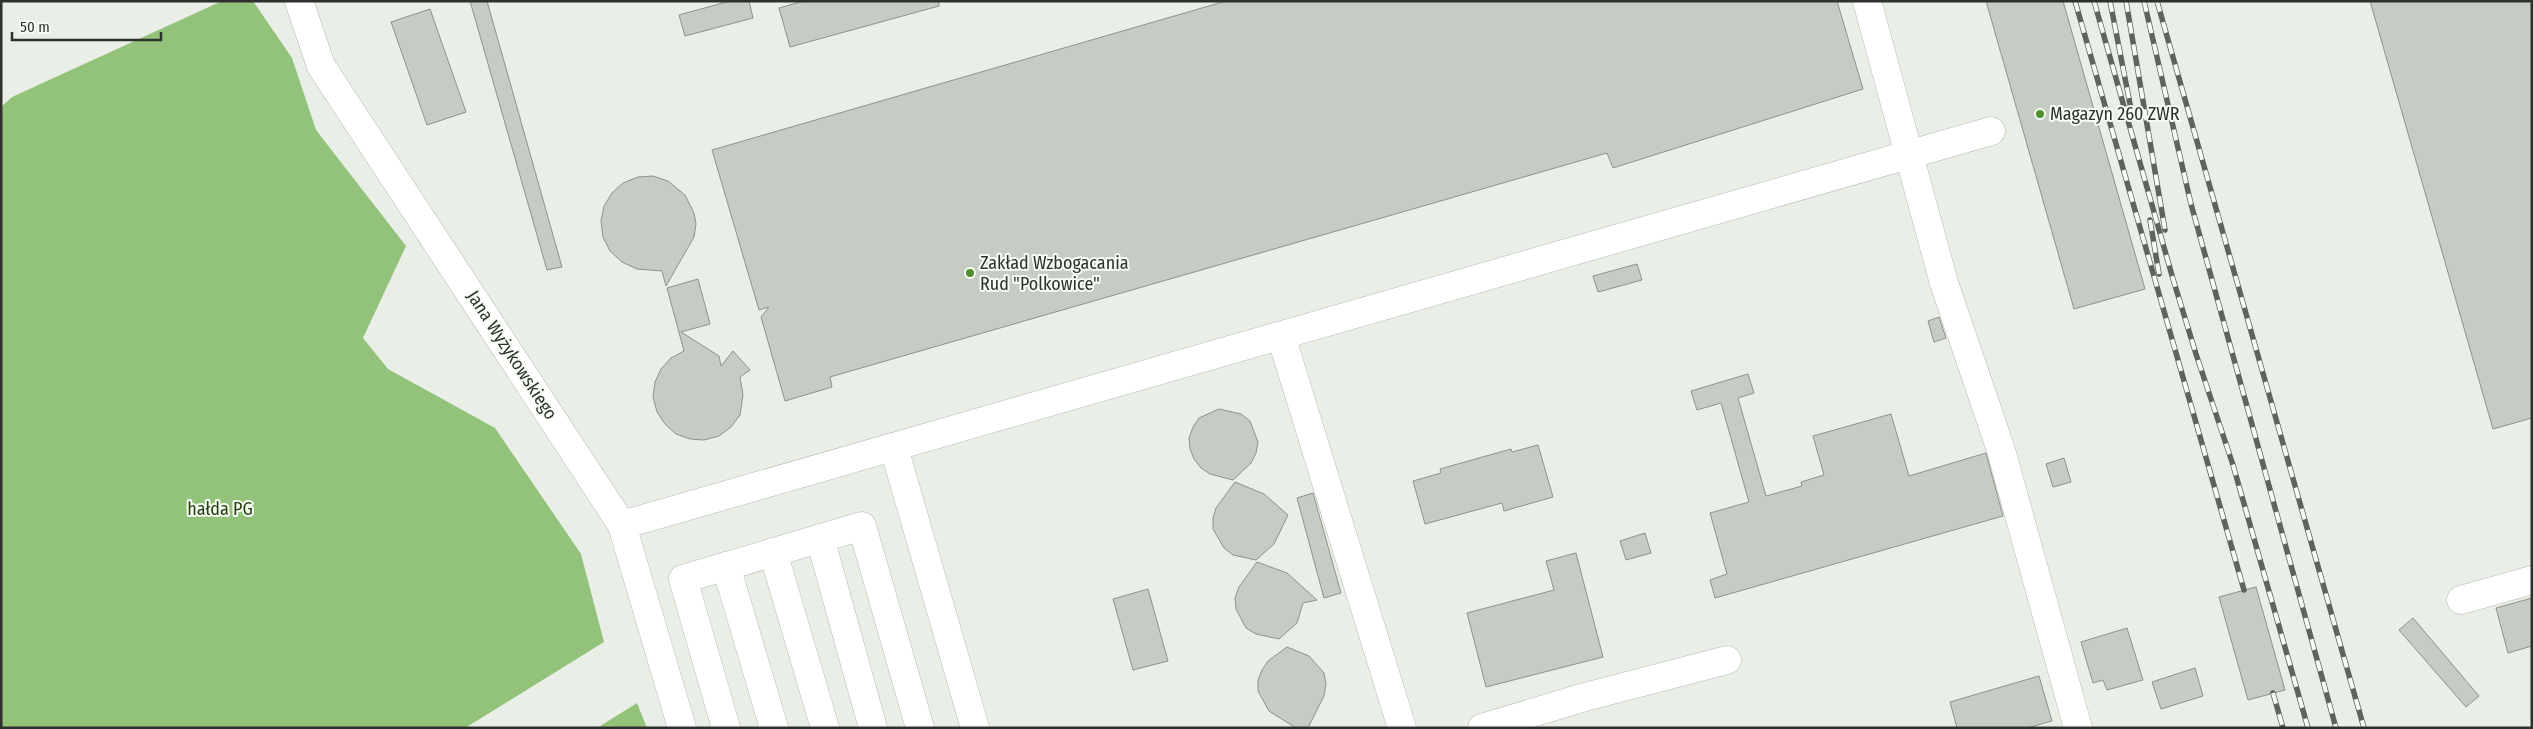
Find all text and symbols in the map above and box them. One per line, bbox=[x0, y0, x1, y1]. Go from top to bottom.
scale bar bbox=[12, 10, 161, 42]
text: 50 m bbox=[20, 18, 50, 36]
place label: Magazyn 260 ZWR bbox=[2050, 103, 2180, 125]
marker: Magazyn 260 ZWR bbox=[2034, 108, 2046, 120]
place label: Zakład Wzbogacania Rud "Polkowice" bbox=[980, 252, 1129, 295]
marker: Zakład Wzbogacania Rud "Polkowice" bbox=[964, 267, 976, 279]
street label: Jana Wyżykowskiego bbox=[462, 286, 562, 424]
park label: hałda PG bbox=[187, 498, 253, 520]

